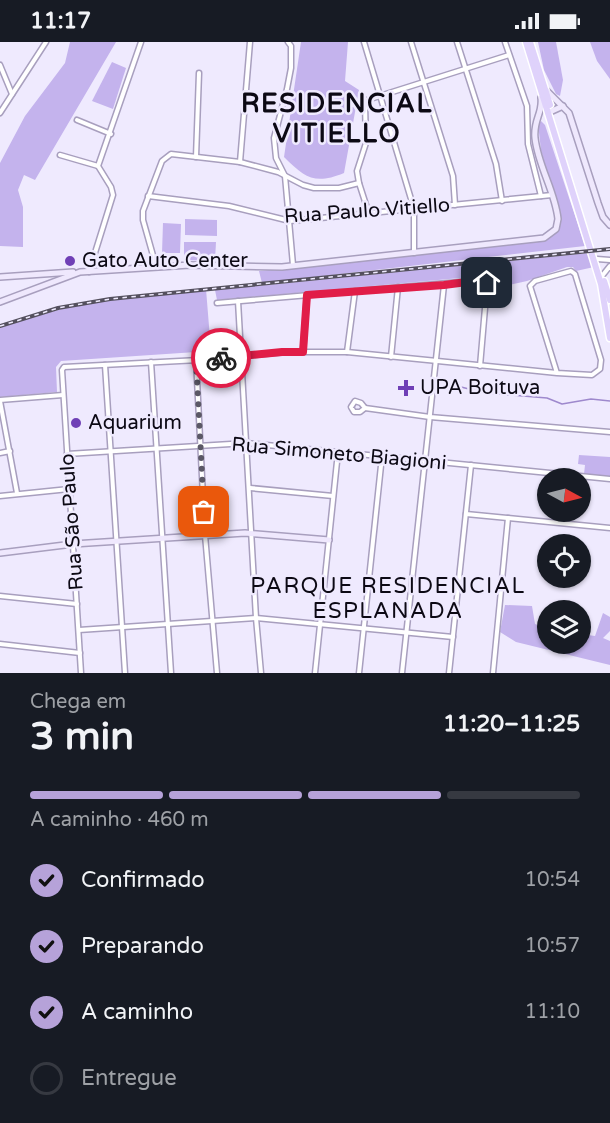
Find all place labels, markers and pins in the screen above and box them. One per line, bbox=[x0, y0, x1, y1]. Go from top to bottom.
place label: Gato Auto Center bbox=[82, 249, 248, 273]
marker: Gato Auto Center bbox=[63, 254, 77, 268]
pin bbox=[461, 257, 512, 308]
place label: UPA Boituva bbox=[420, 376, 540, 400]
marker: UPA Boituva bbox=[397, 379, 415, 397]
place label: Aquarium bbox=[88, 411, 182, 435]
marker: Aquarium bbox=[69, 416, 83, 430]
pin bbox=[178, 486, 229, 537]

